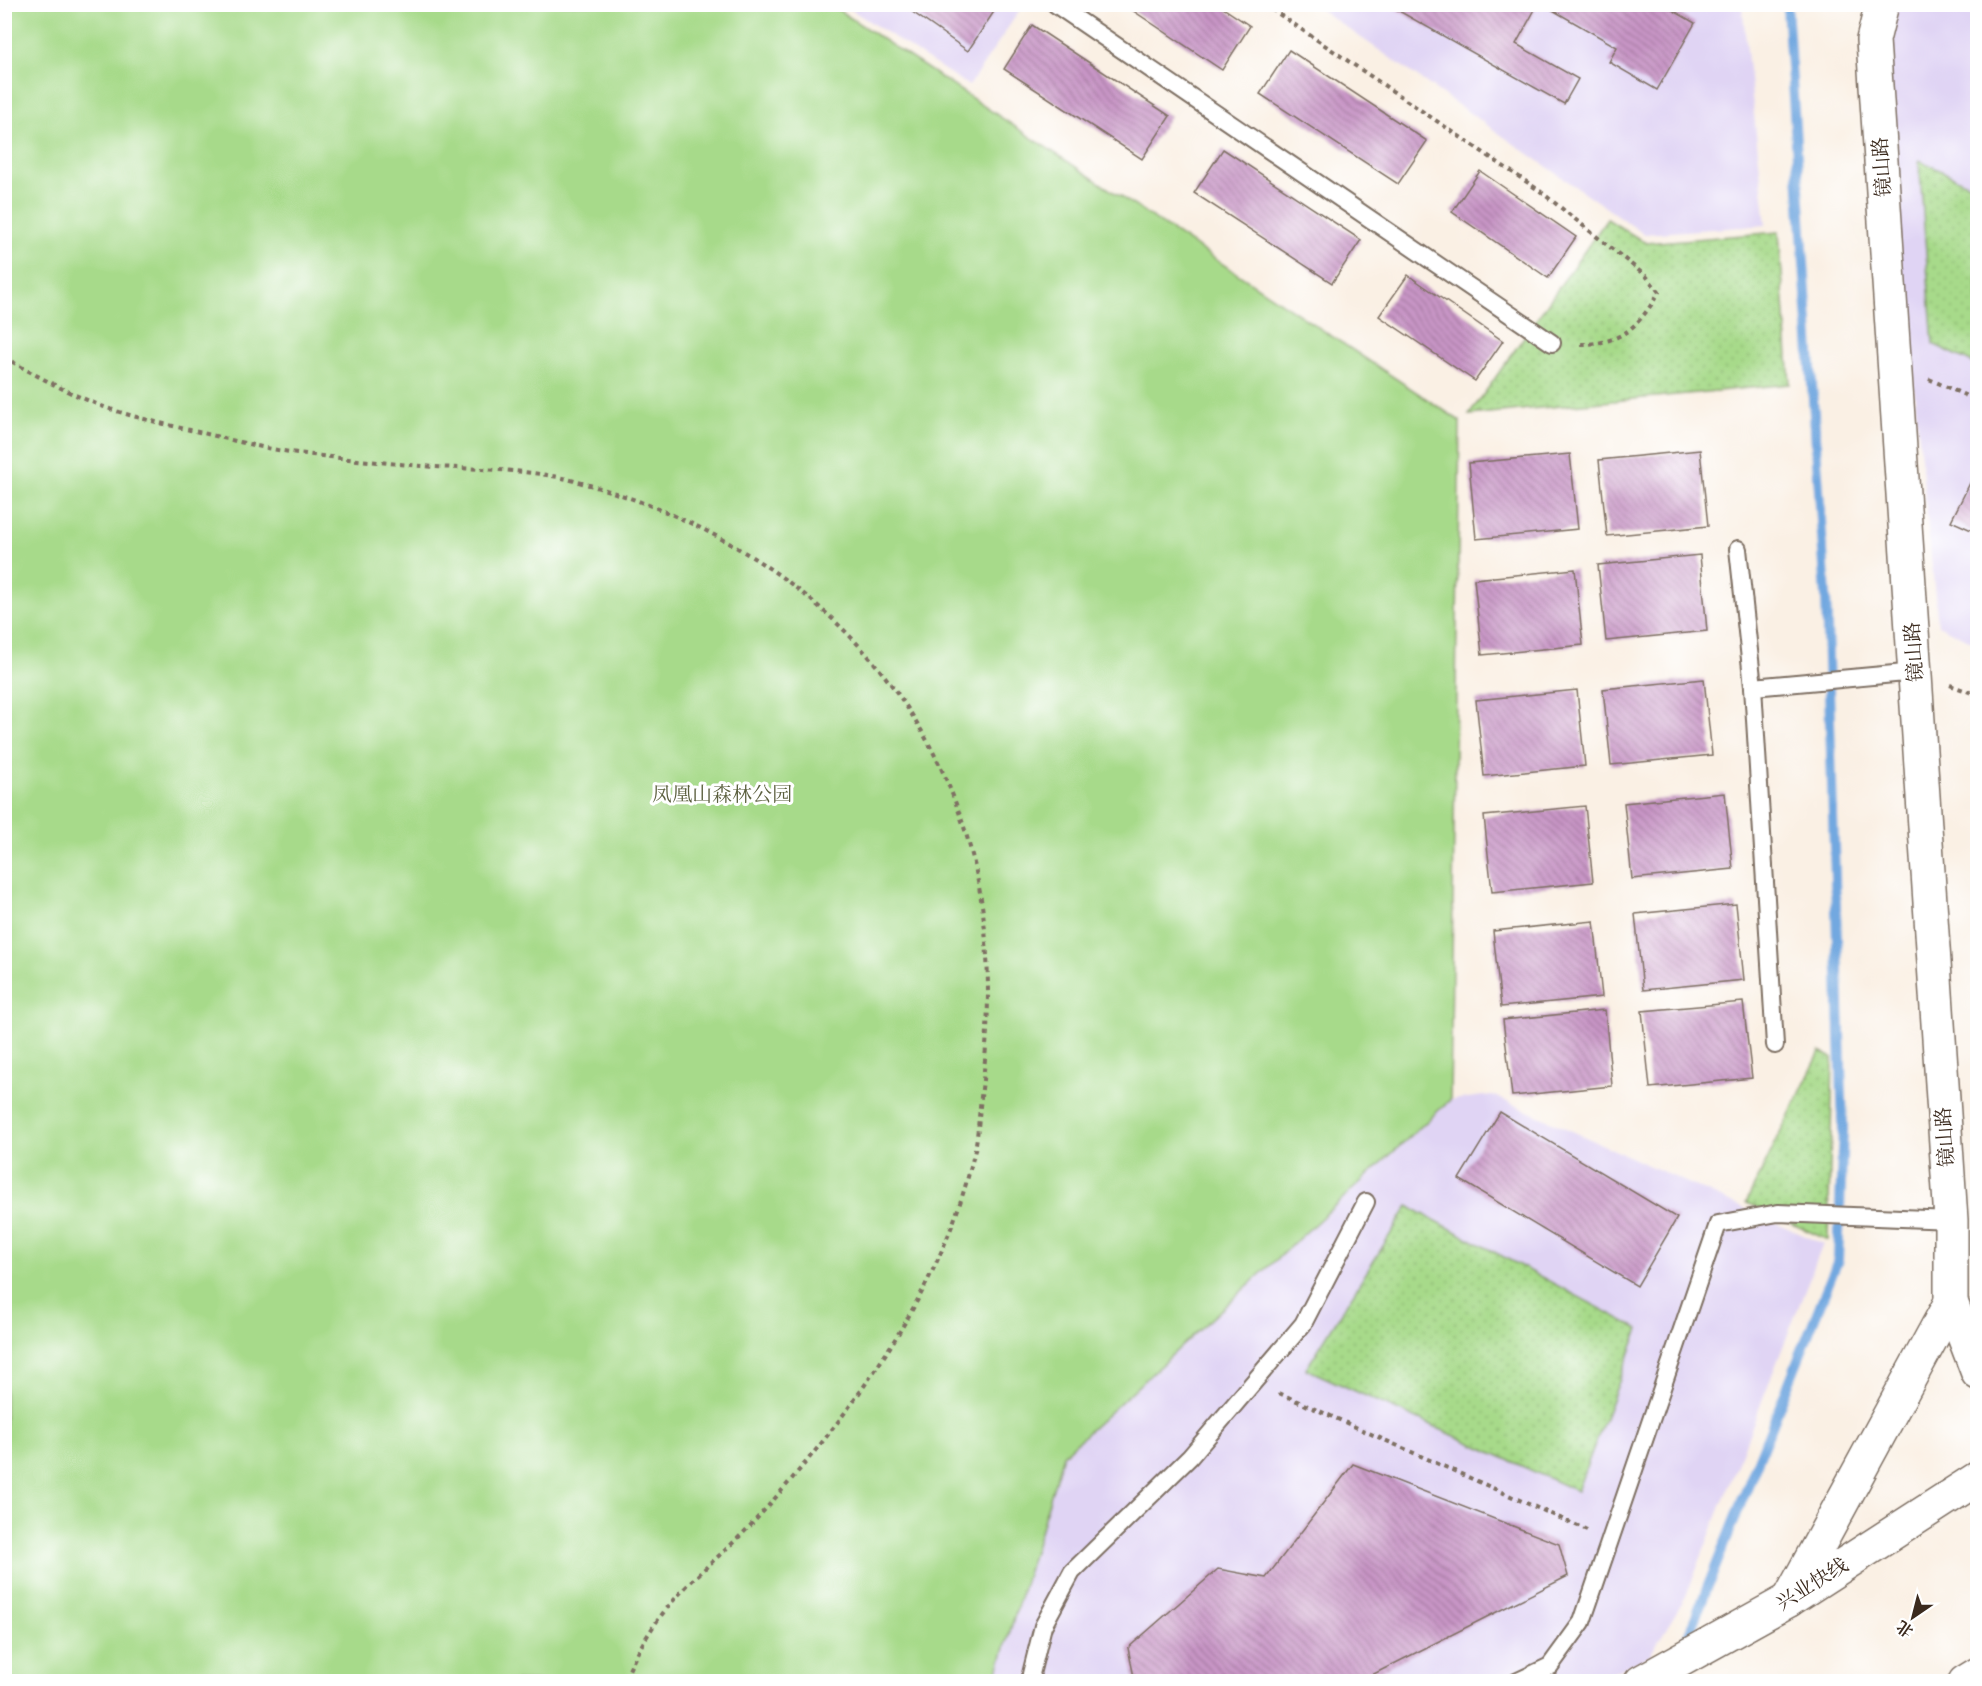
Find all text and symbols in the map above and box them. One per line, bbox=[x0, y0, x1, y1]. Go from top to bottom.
street label: 镜山路 bbox=[1866, 136, 1898, 198]
street label: 镜山路 bbox=[1898, 621, 1930, 683]
park label: 凤凰山森林公园 bbox=[652, 781, 792, 808]
street label: 镜山路 bbox=[1929, 1106, 1961, 1168]
street label: 兴业快线 bbox=[1771, 1551, 1853, 1617]
north arrow bbox=[1883, 1587, 1943, 1647]
text: 北 bbox=[1892, 1615, 1918, 1642]

